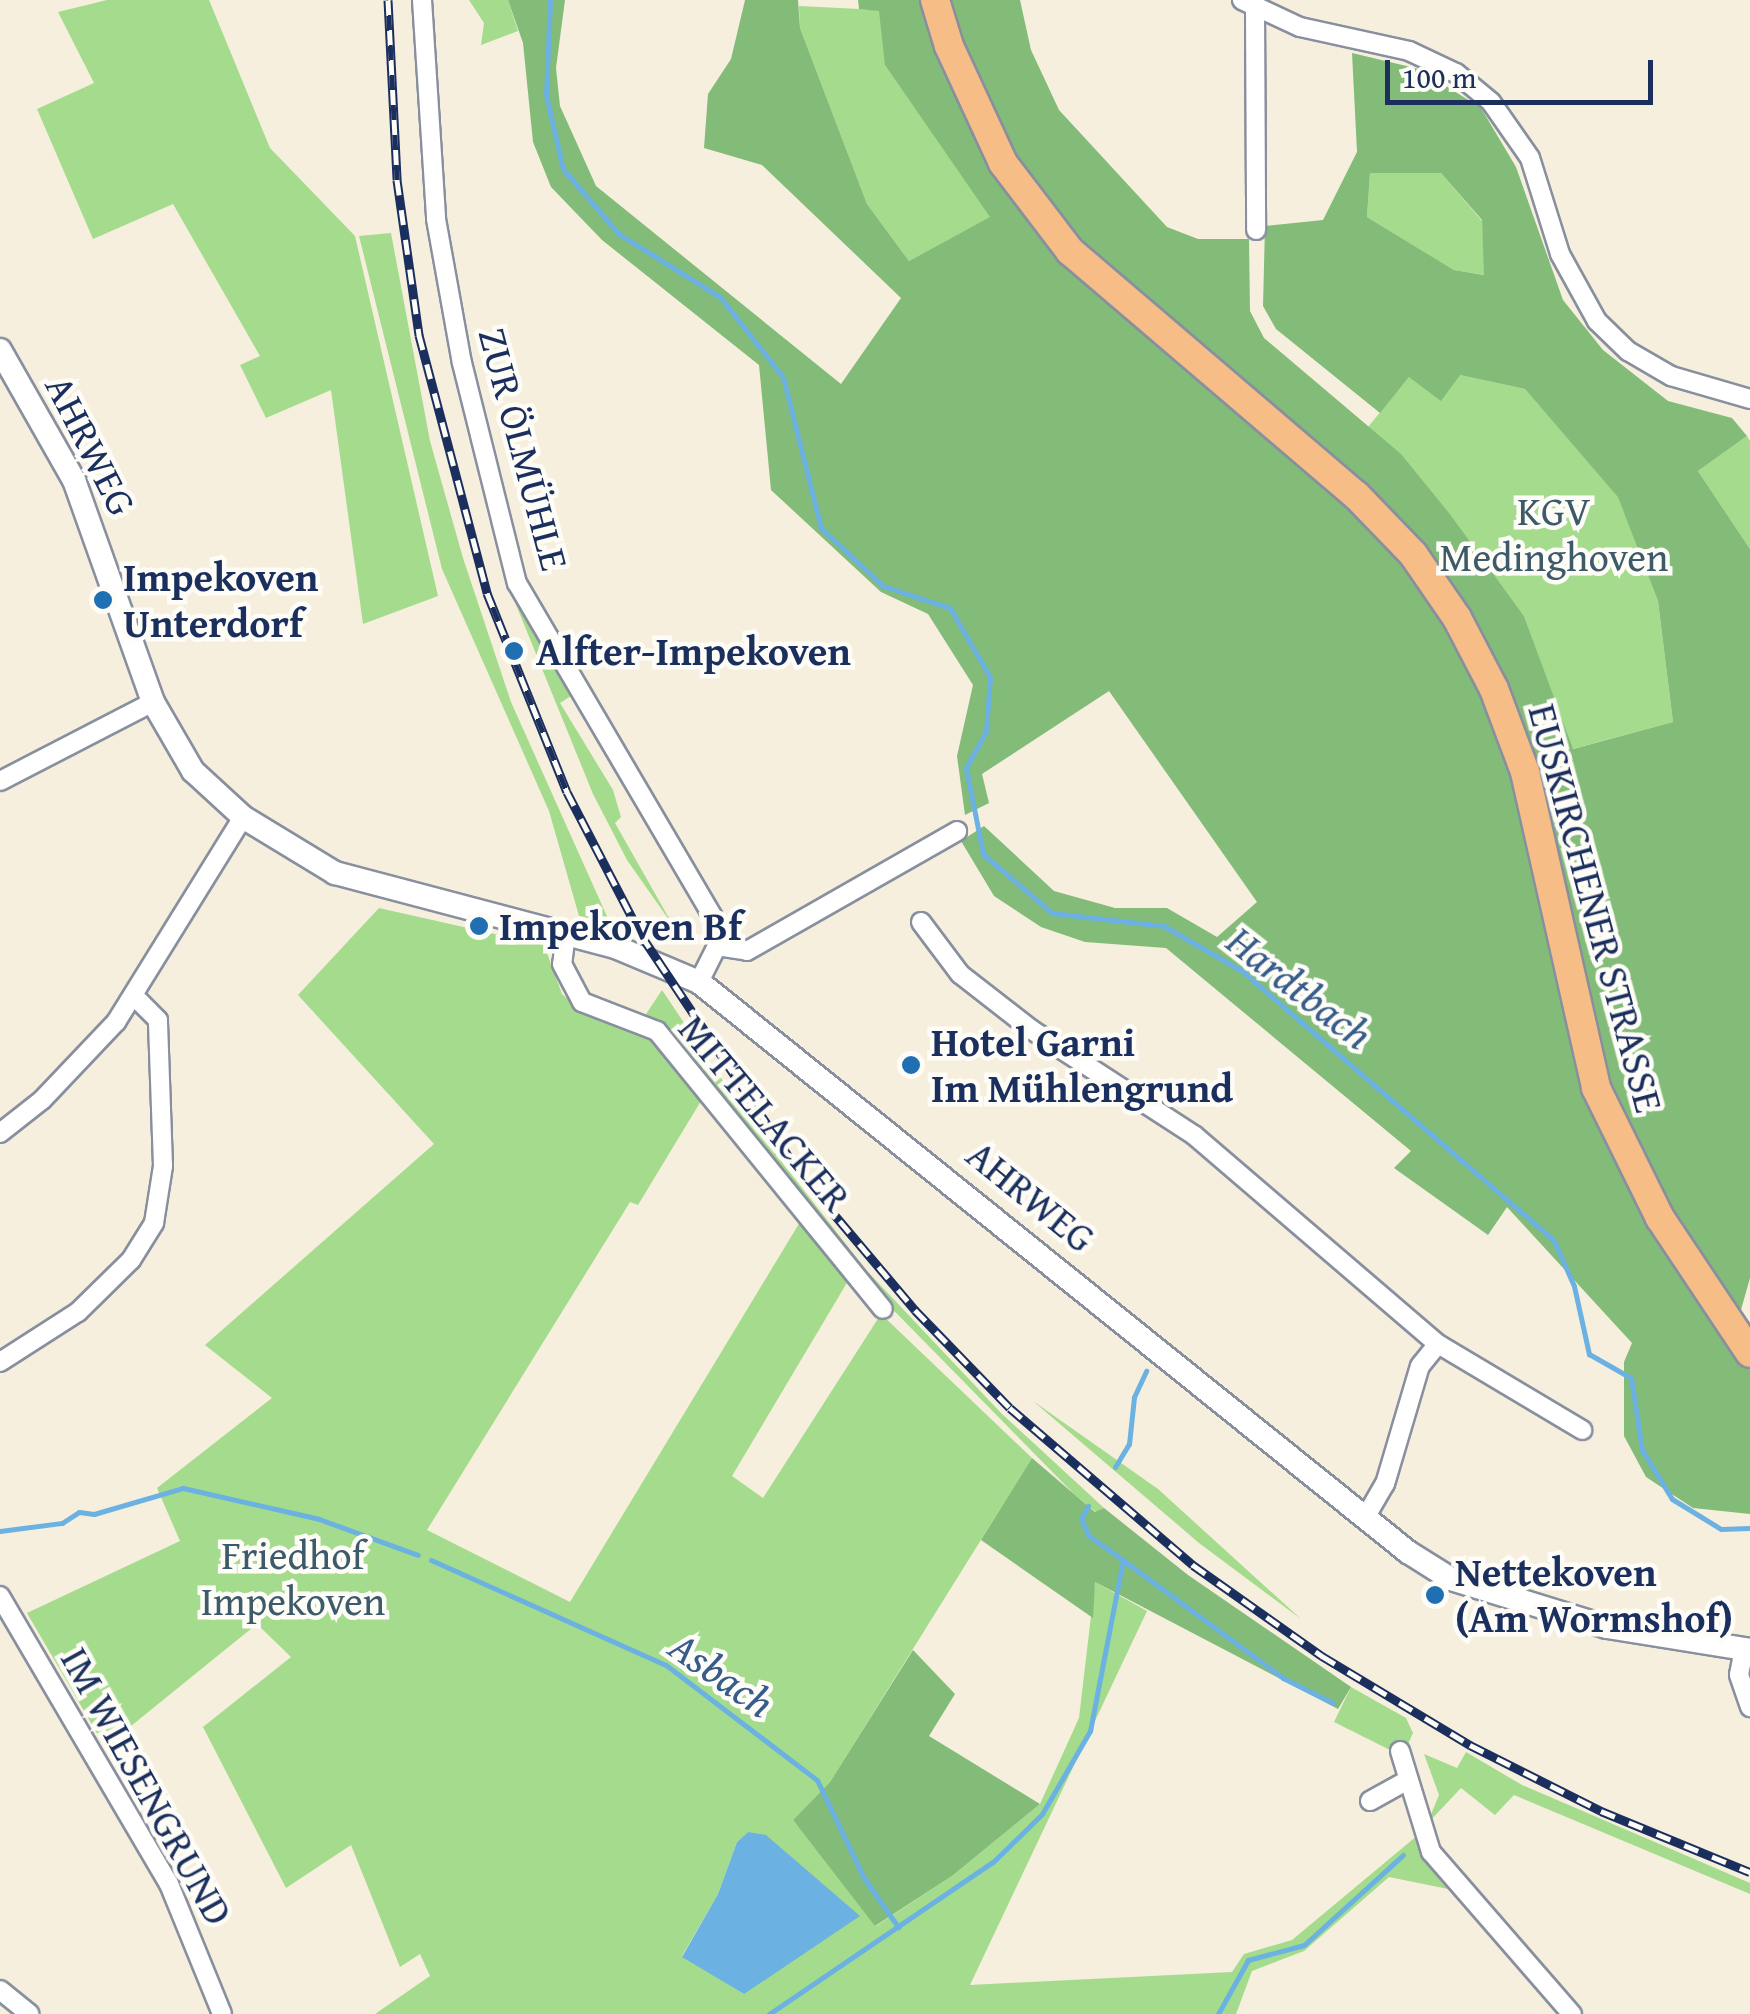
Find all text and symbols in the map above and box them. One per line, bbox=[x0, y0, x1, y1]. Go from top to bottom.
scale bar bbox=[1390, 40, 1658, 102]
text: 100 m bbox=[1402, 55, 1476, 99]
street label: ZUR ÖLMÜHLE bbox=[469, 323, 579, 575]
street label: AHRWEG bbox=[35, 367, 147, 523]
park label: KGV Medinghoven bbox=[1440, 487, 1668, 581]
place label: Impekoven Unterdorf bbox=[123, 553, 318, 647]
marker: Impekoven Unterdorf bbox=[92, 589, 114, 611]
place label: Alfter-Impekoven bbox=[536, 627, 851, 675]
marker: Alfter-Impekoven bbox=[501, 638, 527, 664]
street label: EUSKIRCHENER STRASSE bbox=[1518, 699, 1674, 1117]
place label: Impekoven Bf bbox=[499, 902, 742, 950]
marker: Impekoven Bf bbox=[468, 915, 490, 937]
water label: Hardtbach bbox=[1217, 915, 1383, 1059]
street label: MITTELACKER bbox=[669, 1005, 861, 1221]
place label: Hotel Garni Im Mühlengrund bbox=[931, 1018, 1233, 1112]
marker: Hotel Garni Im Mühlengrund bbox=[900, 1054, 922, 1076]
street label: AHRWEG bbox=[957, 1130, 1105, 1262]
park label: Friedhof Impekoven bbox=[201, 1531, 385, 1625]
place label: Nettekoven (Am Wormshof) bbox=[1455, 1548, 1733, 1642]
marker: Nettekoven (Am Wormshof) bbox=[1424, 1584, 1446, 1606]
water label: Asbach bbox=[660, 1620, 784, 1728]
street label: IM WIESENGRUND bbox=[51, 1639, 243, 1933]

